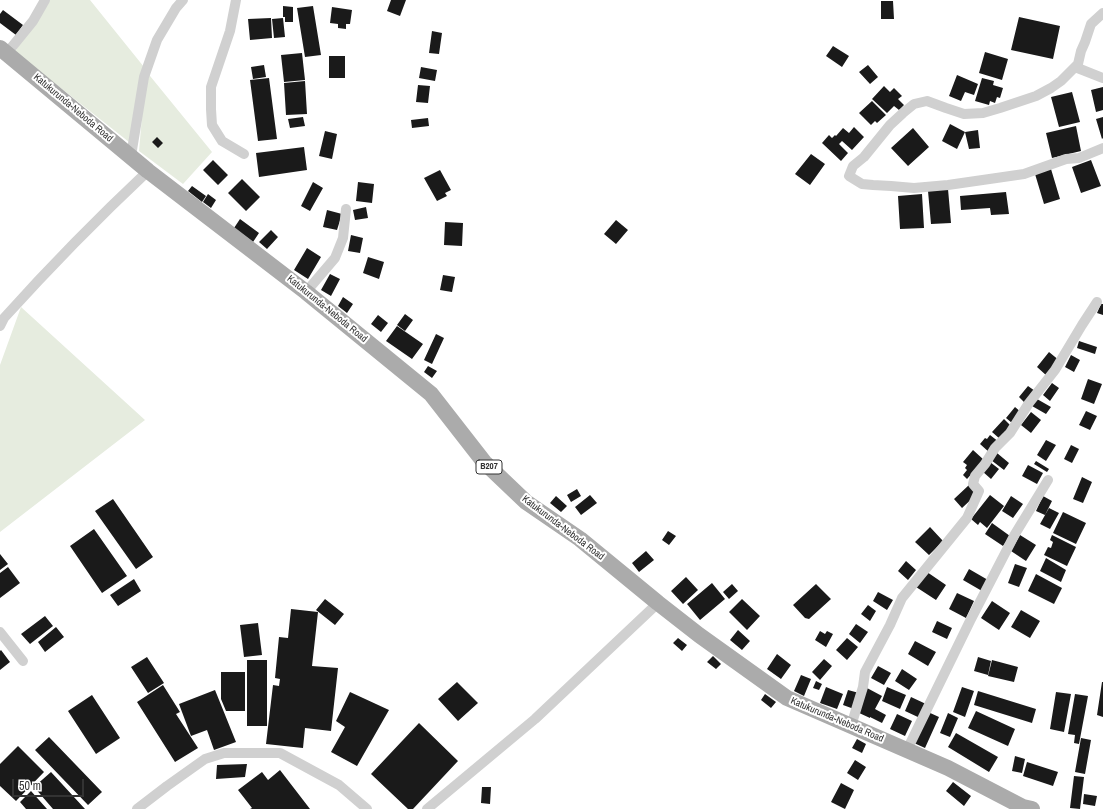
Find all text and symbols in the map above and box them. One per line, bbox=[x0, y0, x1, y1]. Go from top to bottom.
street label: Katukurunda-Neboda Road bbox=[31, 71, 115, 145]
street label: Katukurunda-Neboda Road bbox=[284, 273, 370, 345]
road number: B207 bbox=[476, 460, 502, 474]
street label: Katukurunda-Neboda Road bbox=[520, 493, 606, 563]
street label: Katukurunda-Neboda Road bbox=[789, 695, 885, 745]
scale bar bbox=[14, 771, 86, 797]
text: 50 m bbox=[19, 778, 41, 794]

